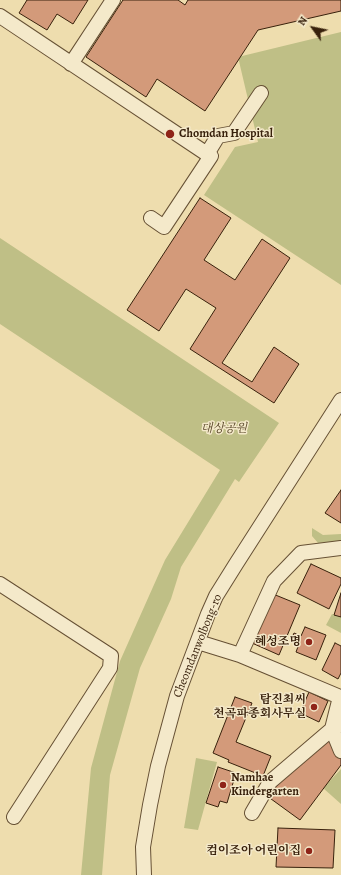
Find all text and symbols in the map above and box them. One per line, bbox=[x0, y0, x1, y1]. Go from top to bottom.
north arrow bbox=[293, 8, 333, 48]
text: N bbox=[294, 14, 311, 29]
place label: Chomdan Hospital bbox=[179, 127, 273, 141]
marker: Chomdan Hospital bbox=[164, 128, 176, 140]
park label: 대상공원 bbox=[201, 422, 247, 436]
street label: Cheomdanwolbong-ro bbox=[171, 592, 225, 700]
place label: 혜성조명 bbox=[255, 635, 301, 649]
marker: 혜성조명 bbox=[304, 637, 314, 647]
place label: 탐진최씨 천곡파종회사무실 bbox=[213, 693, 306, 721]
marker: 탐진최씨 천곡파종회사무실 bbox=[309, 702, 319, 712]
place label: Namhae Kindergarten bbox=[231, 771, 299, 799]
marker: Namhae Kindergarten bbox=[218, 780, 228, 790]
place label: 컴이조아 어린이집 bbox=[206, 844, 301, 858]
marker: 컴이조아 어린이집 bbox=[304, 846, 314, 856]

